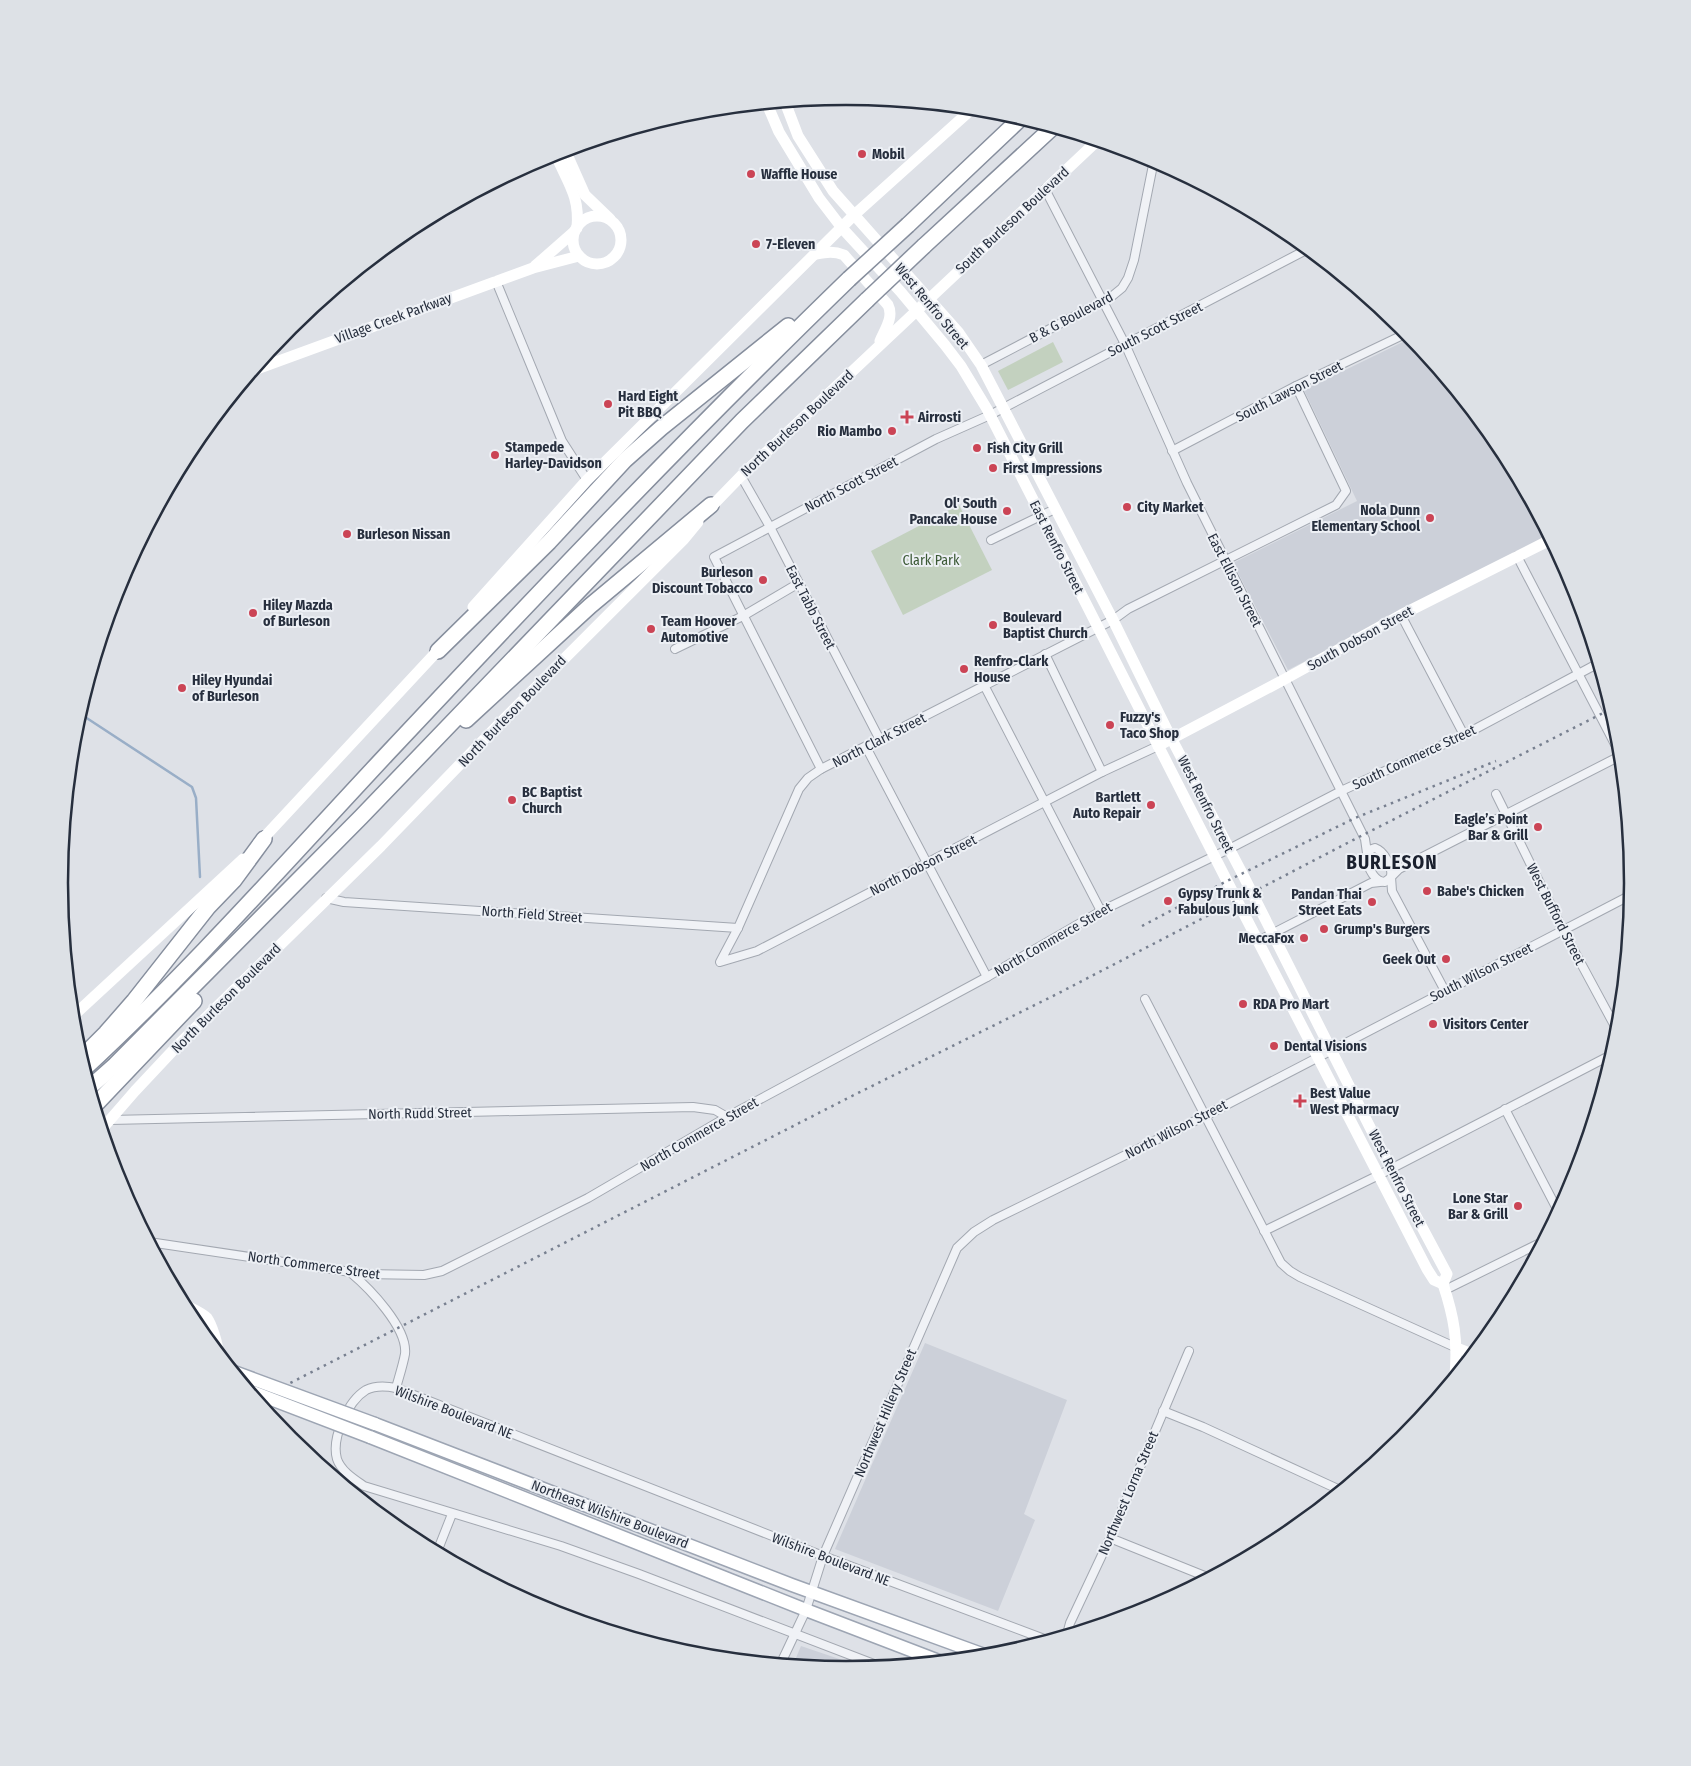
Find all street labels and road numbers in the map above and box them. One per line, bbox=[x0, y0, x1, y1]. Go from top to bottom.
street label: South Burleson Boulevard bbox=[952, 163, 1073, 277]
street label: West Renfro Street bbox=[891, 260, 973, 353]
street label: B & G Boulevard bbox=[1026, 288, 1116, 347]
street label: Village Creek Parkway bbox=[332, 289, 455, 347]
street label: South Scott Street bbox=[1105, 298, 1206, 361]
street label: South Lawson Street bbox=[1233, 357, 1346, 426]
street label: North Burleson Boulevard bbox=[737, 367, 857, 480]
street label: North Scott Street bbox=[802, 453, 901, 516]
street label: East Renfro Street bbox=[1026, 498, 1088, 597]
street label: East Ellison Street bbox=[1204, 531, 1266, 630]
street label: East Tabb Street bbox=[782, 562, 839, 653]
street label: South Dobson Street bbox=[1304, 602, 1416, 675]
street label: North Burleson Boulevard bbox=[455, 652, 570, 771]
street label: North Clark Street bbox=[830, 709, 929, 771]
street label: South Commerce Street bbox=[1350, 721, 1479, 794]
street label: West Renfro Street bbox=[1174, 753, 1238, 856]
street label: North Dobson Street bbox=[867, 831, 980, 900]
street label: West Bufford Street bbox=[1523, 861, 1589, 968]
street label: North Commerce Street bbox=[991, 898, 1116, 980]
street label: North Field Street bbox=[481, 902, 583, 927]
street label: South Wilson Street bbox=[1427, 939, 1536, 1006]
street label: North Burleson Boulevard bbox=[168, 940, 285, 1057]
street label: North Commerce Street bbox=[637, 1093, 762, 1175]
street label: North Wilson Street bbox=[1122, 1096, 1230, 1162]
street label: North Rudd Street bbox=[368, 1104, 472, 1123]
street label: West Renfro Street bbox=[1365, 1127, 1429, 1230]
street label: North Commerce Street bbox=[247, 1248, 382, 1283]
street label: Northwest Hillery Street bbox=[851, 1346, 920, 1480]
street label: Wilshire Boulevard NE bbox=[392, 1382, 516, 1443]
street label: Northwest Lorna Street bbox=[1095, 1428, 1162, 1558]
street label: Northeast Wilshire Boulevard bbox=[529, 1477, 691, 1552]
street label: Wilshire Boulevard NE bbox=[769, 1529, 893, 1590]

